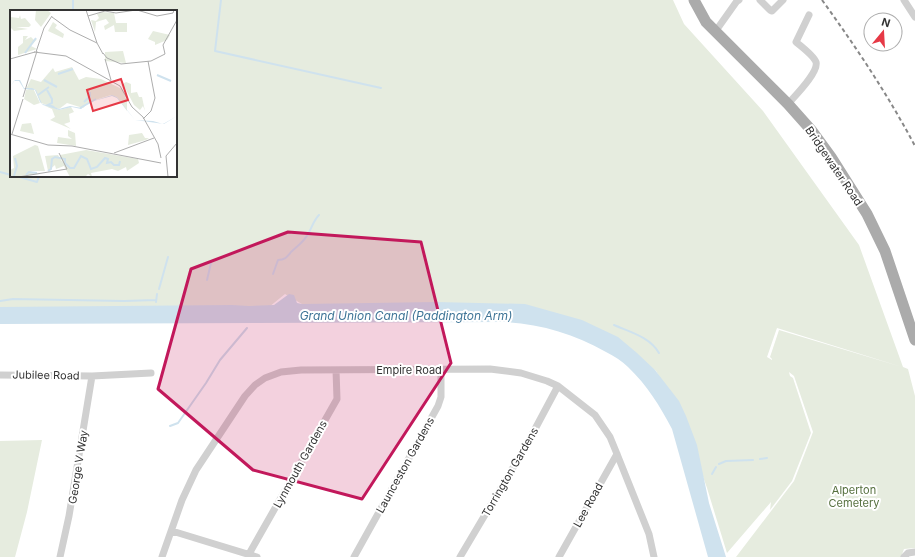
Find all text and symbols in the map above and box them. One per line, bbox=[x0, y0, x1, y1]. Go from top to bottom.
inset map bbox=[10, 10, 177, 177]
north arrow bbox=[863, 12, 903, 52]
text: N bbox=[880, 15, 892, 30]
street label: Bridgewater Road bbox=[802, 124, 866, 208]
water label: Grand Union Canal (Paddington Arm) bbox=[300, 308, 512, 323]
street label: Empire Road bbox=[376, 363, 442, 377]
street label: Jubilee Road bbox=[12, 367, 80, 383]
street label: Launceston Gardens bbox=[373, 414, 437, 515]
street label: Lynmouth Gardens bbox=[270, 418, 330, 510]
street label: Torrington Gardens bbox=[479, 425, 541, 519]
street label: George V Way bbox=[65, 429, 91, 505]
street label: Lee Road bbox=[570, 480, 606, 530]
park label: Alperton Cemetery bbox=[829, 483, 879, 510]

